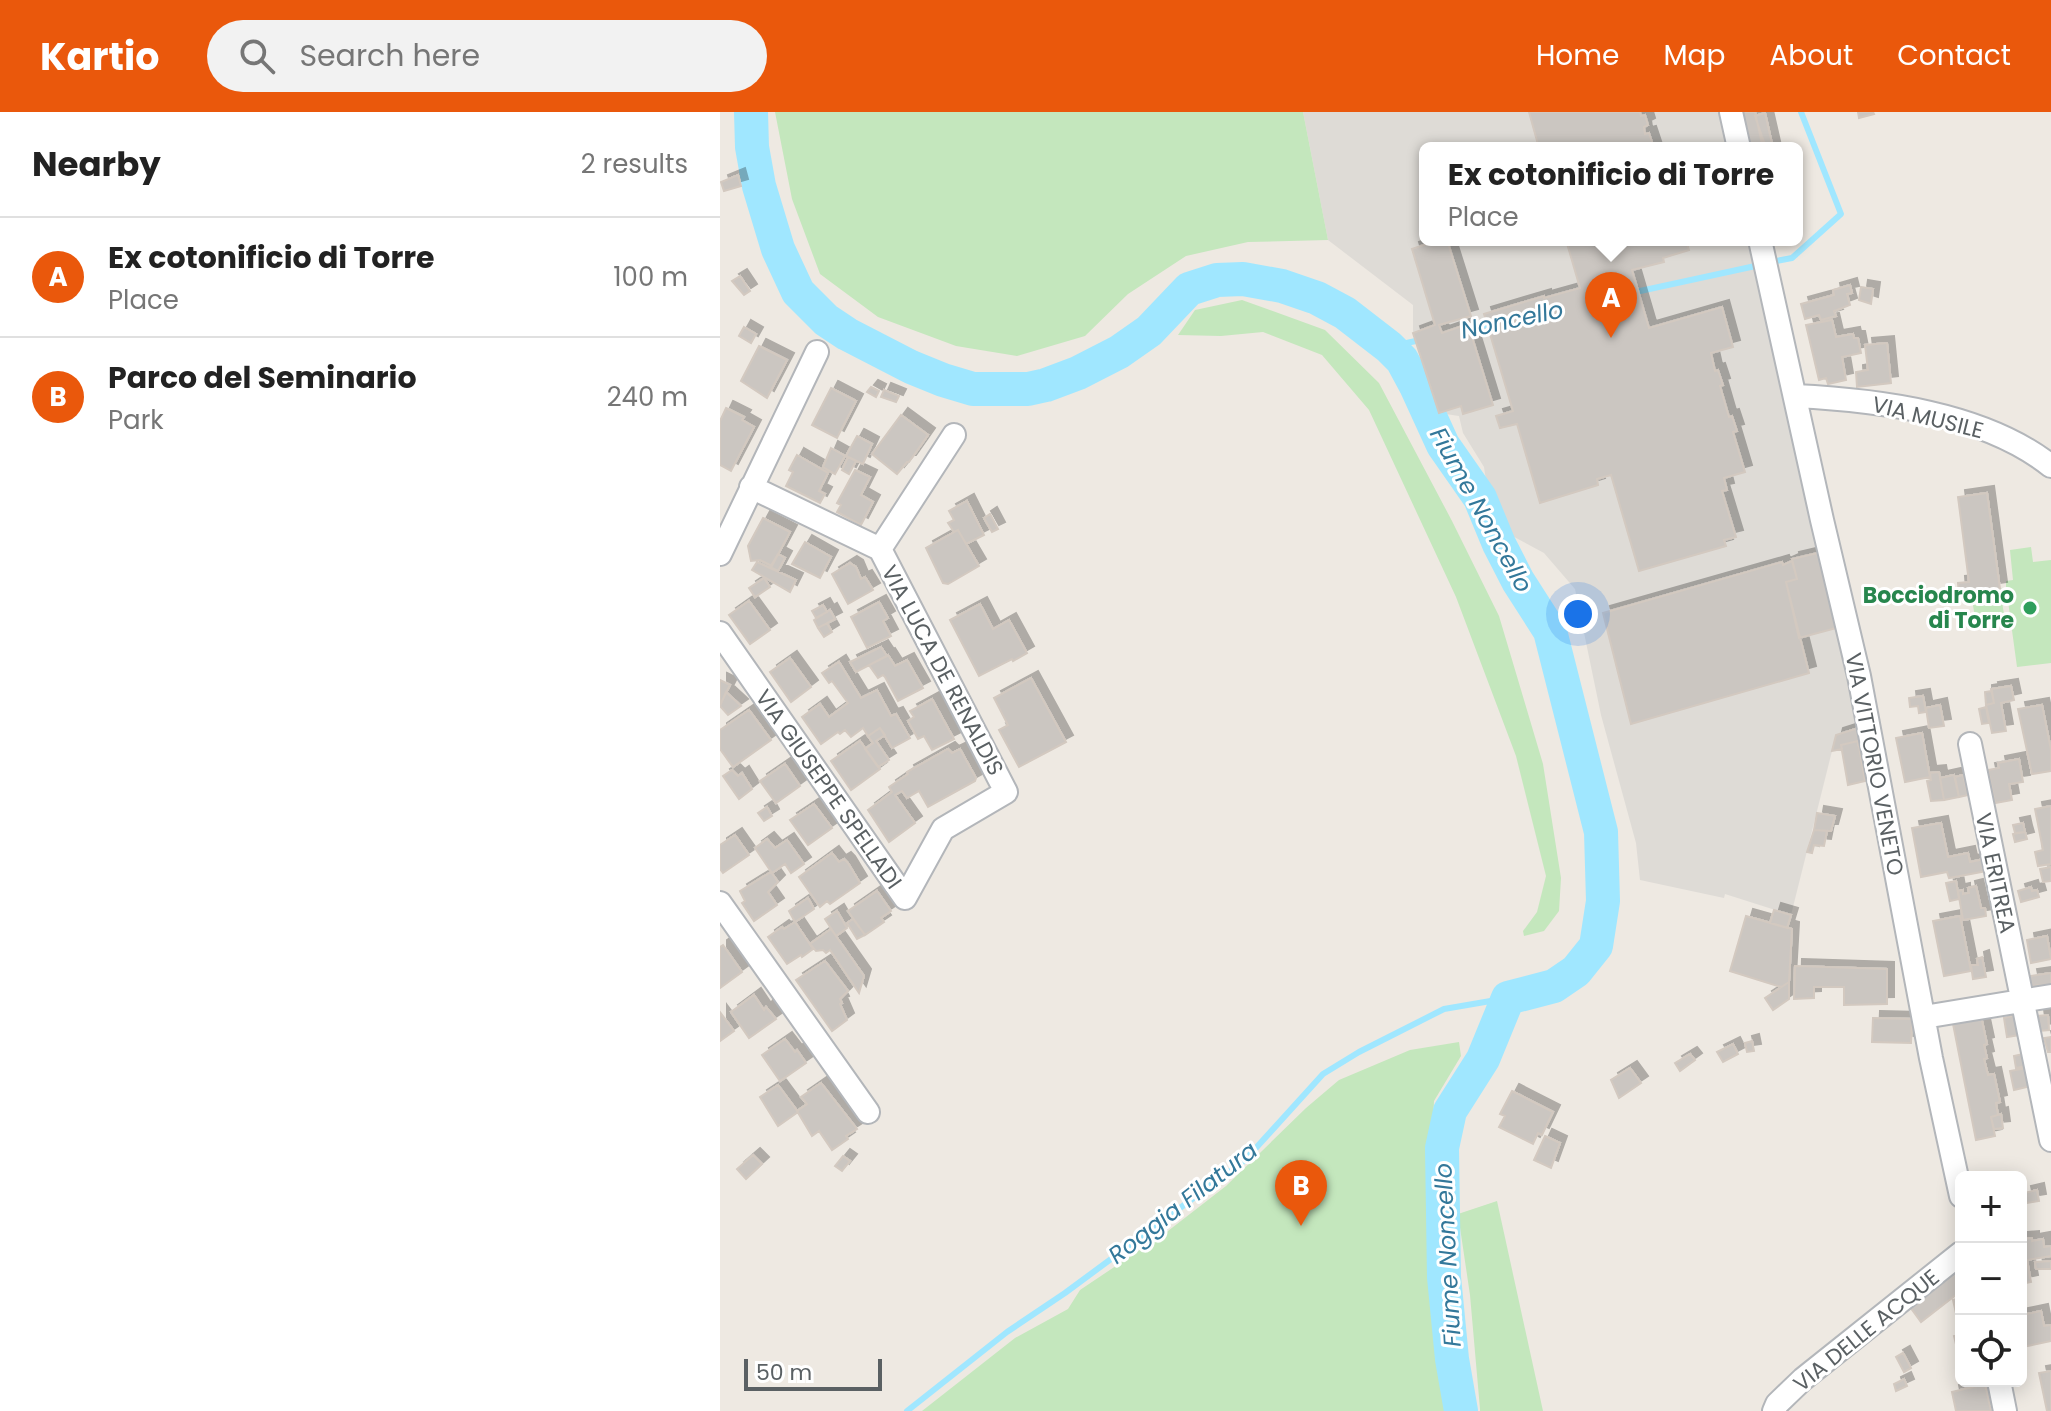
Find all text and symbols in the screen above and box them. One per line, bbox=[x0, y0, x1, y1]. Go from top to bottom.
search box bbox=[207, 20, 767, 92]
text: Kartio bbox=[40, 30, 159, 83]
icon: search bbox=[235, 34, 279, 78]
text: Search here bbox=[299, 34, 480, 77]
text: Home bbox=[1536, 36, 1619, 75]
text: Map bbox=[1663, 36, 1725, 75]
text: About bbox=[1769, 36, 1853, 75]
text: Contact bbox=[1897, 36, 2011, 75]
text: Nearby bbox=[32, 140, 161, 188]
popup bbox=[1419, 142, 1803, 246]
text: 2 results bbox=[581, 146, 688, 182]
text: Ex cotonificio di Torre bbox=[1448, 153, 1774, 196]
text: Place bbox=[1448, 199, 1519, 235]
text: Ex cotonificio di Torre bbox=[108, 236, 435, 279]
text: A bbox=[48, 259, 68, 295]
text: 100 m bbox=[613, 259, 688, 295]
pin: A bbox=[1585, 272, 1637, 338]
text: Place bbox=[108, 282, 179, 318]
water label: Noncello bbox=[1457, 293, 1566, 346]
text: Parco del Seminario bbox=[108, 356, 417, 399]
text: B bbox=[49, 379, 67, 415]
text: 240 m bbox=[607, 379, 688, 415]
street label: VIA MUSILE bbox=[1869, 389, 1987, 446]
text: Park bbox=[108, 402, 164, 438]
water label: Fiume Noncello bbox=[1422, 421, 1541, 598]
street label: VIA LUCA DE RENALDIS bbox=[874, 560, 1011, 781]
place label: Bocciodromo di Torre bbox=[1863, 580, 2014, 636]
your location bbox=[1558, 594, 1598, 634]
marker: Bocciodromo di Torre bbox=[2021, 599, 2039, 617]
street label: VIA VITTORIO VENETO bbox=[1838, 650, 1911, 878]
street label: VIA GIUSEPPE SPELLADI bbox=[748, 683, 909, 895]
street label: VIA ERITREA bbox=[1968, 810, 2023, 936]
water label: Roggia Filatura bbox=[1101, 1134, 1264, 1271]
pin: B bbox=[1275, 1160, 1327, 1226]
water label: Fiume Noncello bbox=[1426, 1162, 1469, 1348]
map controls bbox=[1955, 1171, 2027, 1387]
button: + bbox=[1955, 1171, 2027, 1243]
button: − bbox=[1955, 1243, 2027, 1315]
street label: VIA DELLE ACQUE bbox=[1787, 1262, 1946, 1399]
button: locate bbox=[1955, 1315, 2027, 1387]
scale bar bbox=[744, 1355, 882, 1391]
text: 50 m bbox=[756, 1357, 812, 1388]

